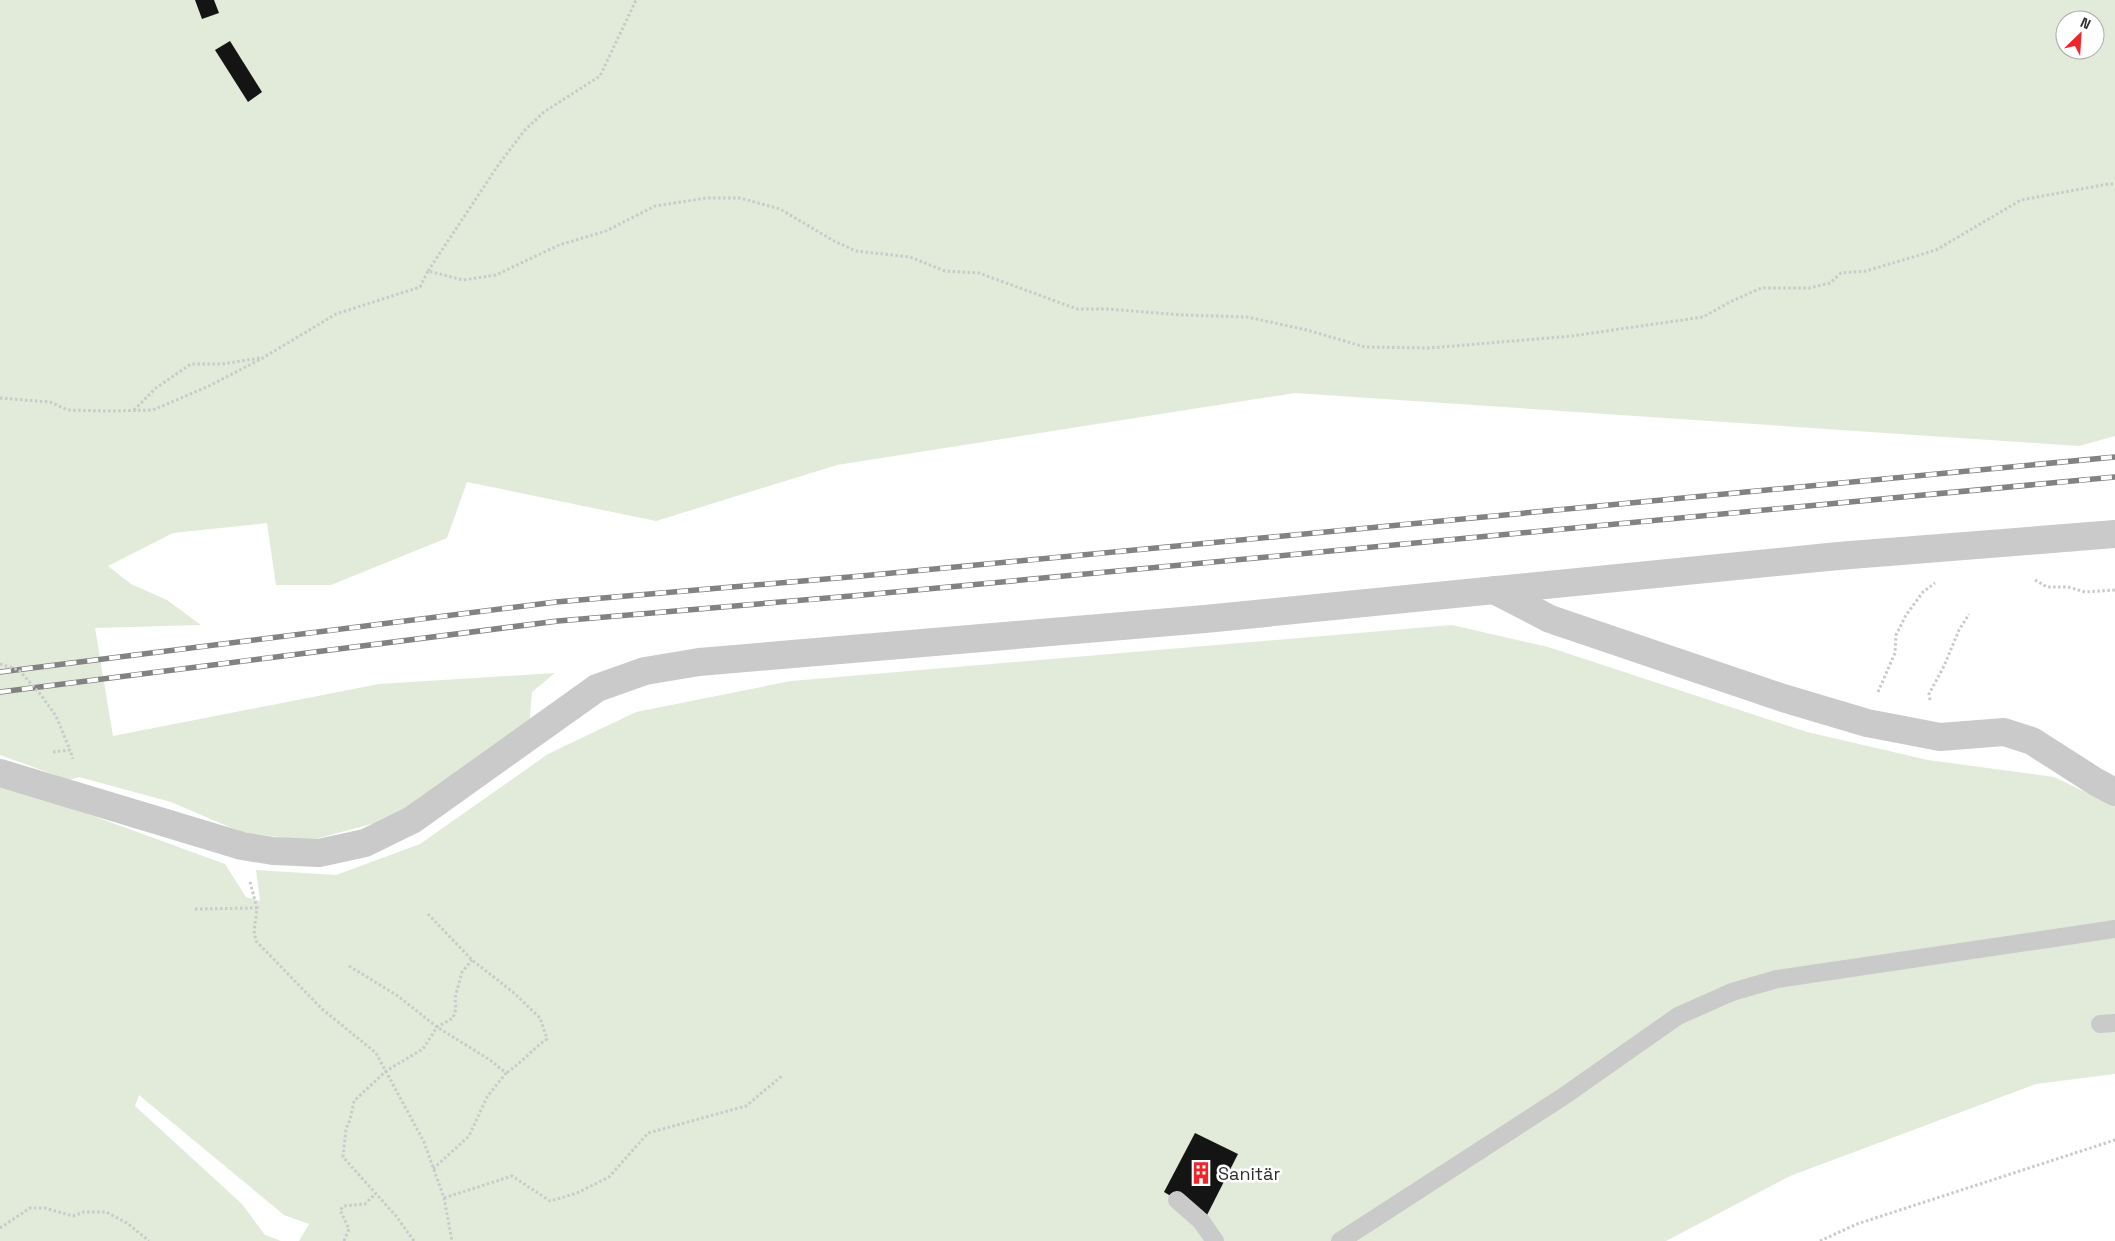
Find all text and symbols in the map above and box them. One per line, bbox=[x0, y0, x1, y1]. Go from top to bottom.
north arrow bbox=[2055, 10, 2105, 60]
text: N bbox=[2077, 13, 2094, 33]
building icon: Sanitär bbox=[1188, 1160, 1214, 1186]
place label: Sanitär bbox=[1218, 1162, 1280, 1185]

